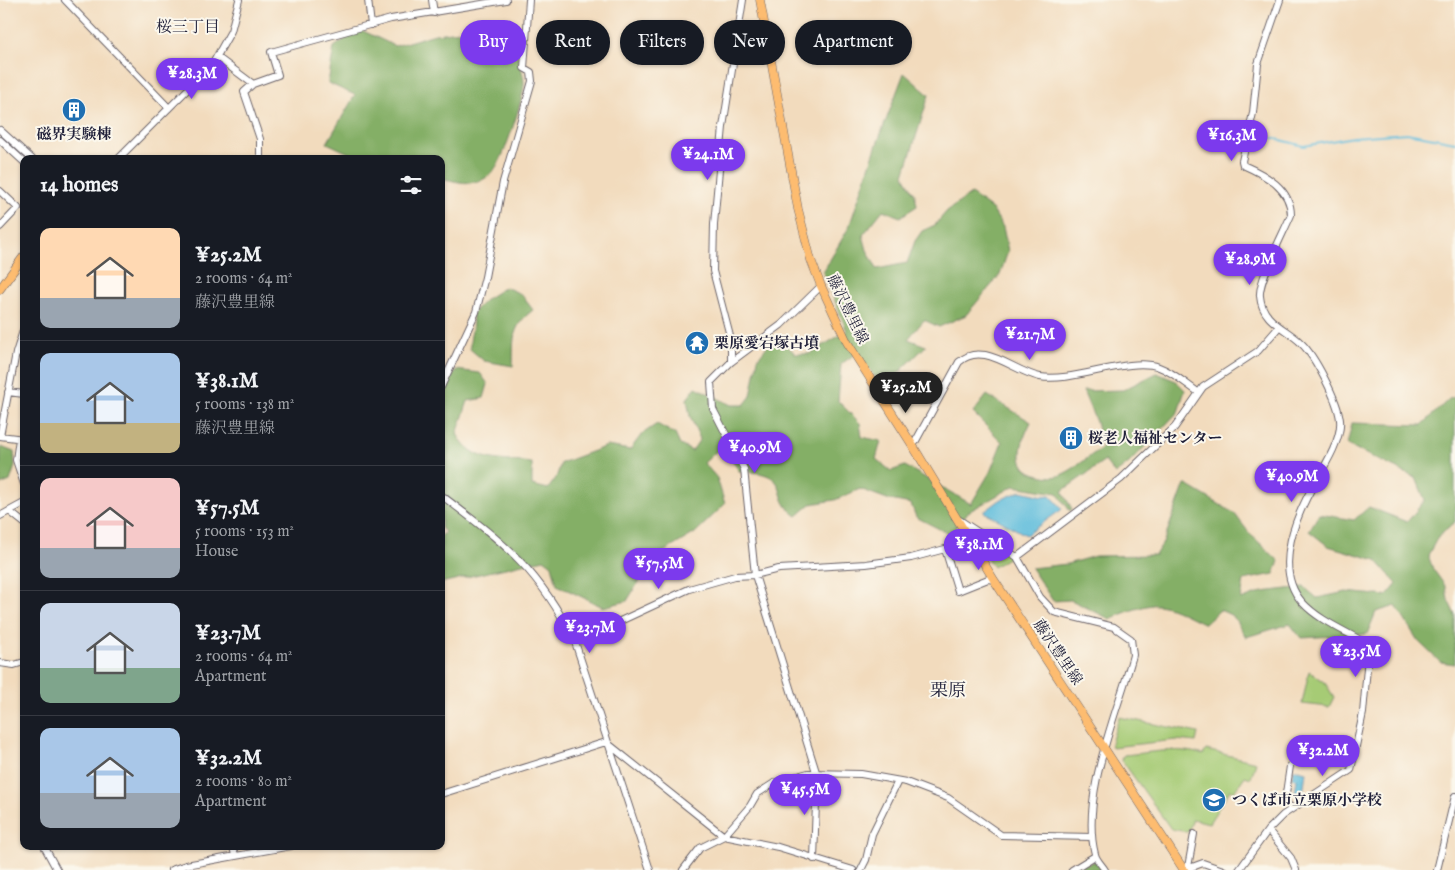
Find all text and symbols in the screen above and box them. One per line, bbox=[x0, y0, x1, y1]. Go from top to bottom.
district label: 桜三丁目 bbox=[156, 18, 220, 38]
chip: Buy bbox=[460, 20, 526, 65]
chip: Rent bbox=[536, 20, 610, 65]
chip: Filters bbox=[620, 20, 704, 65]
chip: New bbox=[714, 20, 785, 65]
chip: Apartment bbox=[795, 20, 912, 65]
pin: ¥28.3M bbox=[151, 58, 233, 100]
text: ¥28.3M bbox=[167, 64, 217, 84]
building icon: 磁界実験棟 bbox=[61, 97, 87, 123]
pin: ¥16.3M bbox=[1191, 120, 1273, 162]
place label: 磁界実験棟 bbox=[36, 125, 112, 144]
text: ¥16.3M bbox=[1208, 126, 1256, 146]
pin: ¥24.1M bbox=[667, 138, 749, 181]
text: ¥24.1M bbox=[682, 145, 734, 165]
icon: filters bbox=[397, 171, 425, 199]
text: 14 homes bbox=[40, 172, 118, 199]
text: ¥25.2M bbox=[195, 242, 262, 269]
pin: ¥28.9M bbox=[1209, 244, 1291, 286]
icon: home bbox=[80, 248, 140, 308]
text: ¥28.9M bbox=[1225, 250, 1275, 270]
text: 2 rooms · 64 m² bbox=[195, 269, 293, 289]
street label: 藤沢豊里線 bbox=[823, 271, 873, 347]
text: 藤沢豊里線 bbox=[195, 293, 275, 313]
pin: ¥21.7M bbox=[989, 318, 1071, 361]
text: ¥21.7M bbox=[1005, 325, 1055, 345]
temple icon: 栗原愛宕塚古墳 bbox=[684, 330, 710, 356]
place label: 栗原愛宕塚古墳 bbox=[714, 334, 819, 353]
text: ¥38.1M bbox=[195, 368, 258, 395]
pin: ¥25.2M bbox=[865, 372, 947, 414]
icon: home bbox=[80, 373, 140, 433]
text: ¥25.2M bbox=[881, 378, 931, 398]
text: 5 rooms · 138 m² bbox=[195, 395, 294, 415]
text: 藤沢豊里線 bbox=[195, 419, 275, 439]
building icon: 桜老人福祉センター bbox=[1058, 425, 1084, 451]
place label: 桜老人福祉センター bbox=[1088, 429, 1222, 448]
pin: ¥40.9M bbox=[714, 432, 796, 474]
text: ¥40.9M bbox=[729, 438, 781, 458]
pin: ¥40.9M bbox=[1251, 460, 1333, 503]
text: ¥40.9M bbox=[1266, 467, 1318, 487]
text: ¥57.5M bbox=[195, 495, 260, 522]
icon: home bbox=[80, 498, 140, 558]
text: 5 rooms · 153 m² bbox=[195, 522, 294, 542]
pin: ¥38.1M bbox=[938, 528, 1020, 571]
text: ¥38.1M bbox=[955, 535, 1003, 555]
text: House bbox=[195, 542, 238, 562]
pin: ¥57.5M bbox=[618, 548, 700, 590]
text: ¥57.5M bbox=[634, 554, 684, 574]
pin: ¥23.7M bbox=[549, 612, 631, 654]
street label: 藤沢豊里線 bbox=[1029, 616, 1086, 689]
text: ¥23.7M bbox=[565, 618, 615, 638]
text: ¥23.7M bbox=[195, 620, 261, 647]
icon: home bbox=[80, 623, 140, 683]
pin: ¥23.5M bbox=[1315, 636, 1397, 678]
text: ¥23.5M bbox=[1331, 642, 1381, 662]
text: 2 rooms · 64 m² bbox=[195, 647, 293, 667]
text: Apartment bbox=[195, 667, 266, 687]
district label: 栗原 bbox=[930, 680, 966, 703]
pin: ¥32.2M bbox=[1282, 734, 1364, 777]
text: ¥32.2M bbox=[1297, 741, 1349, 761]
text: ¥32.2M bbox=[195, 745, 262, 772]
icon: home bbox=[80, 748, 140, 808]
text: 2 rooms · 80 m² bbox=[195, 772, 292, 792]
pin: ¥45.5M bbox=[764, 774, 846, 816]
text: ¥45.5M bbox=[780, 780, 830, 800]
school or university icon: つくば市立栗原小学校 bbox=[1201, 787, 1227, 813]
place label: つくば市立栗原小学校 bbox=[1232, 791, 1382, 810]
text: Apartment bbox=[195, 792, 266, 812]

